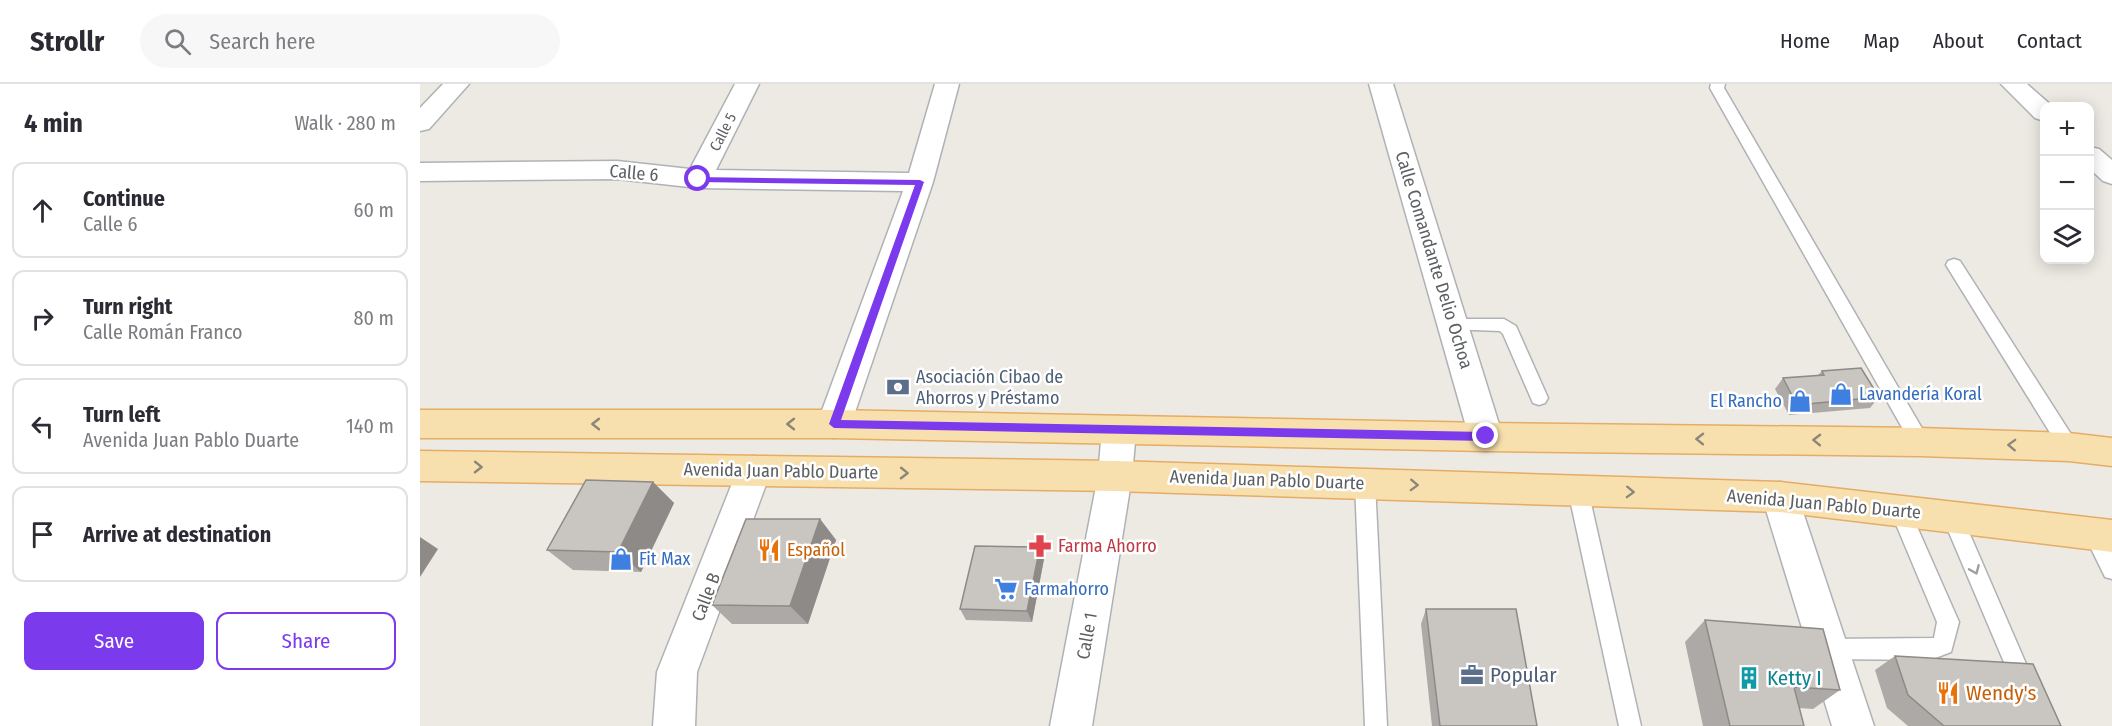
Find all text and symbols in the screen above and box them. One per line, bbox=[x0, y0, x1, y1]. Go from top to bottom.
search box bbox=[140, 14, 560, 68]
text: Strollr bbox=[30, 25, 104, 58]
icon: search bbox=[161, 25, 194, 58]
text: Search here bbox=[209, 28, 315, 55]
text: Home bbox=[1780, 28, 1830, 54]
text: Map bbox=[1863, 28, 1900, 54]
text: About bbox=[1933, 28, 1984, 54]
text: Contact bbox=[2017, 28, 2082, 54]
map controls bbox=[2040, 102, 2094, 264]
button: + bbox=[2040, 102, 2094, 156]
text: 4 min bbox=[24, 108, 83, 139]
street label: Calle 5 bbox=[706, 110, 740, 154]
text: Walk · 280 m bbox=[294, 111, 396, 135]
street label: Calle Comandante Delio Ochoa bbox=[1390, 149, 1478, 372]
button: − bbox=[2040, 156, 2094, 210]
street label: Calle 6 bbox=[609, 160, 659, 186]
route start bbox=[684, 165, 710, 191]
text: Continue bbox=[83, 185, 165, 212]
icon: ahead bbox=[26, 194, 59, 227]
text: 60 m bbox=[354, 198, 394, 222]
button: layers bbox=[2040, 210, 2094, 264]
text: Calle 6 bbox=[83, 212, 138, 236]
text: Turn right bbox=[83, 293, 172, 320]
icon: right bbox=[26, 302, 59, 335]
text: 80 m bbox=[354, 306, 394, 330]
text: Calle Román Franco bbox=[83, 320, 243, 344]
place label: Asociación Cibao de Ahorros y Préstamo bbox=[916, 366, 1063, 409]
bank icon: Asociación Cibao de Ahorros y Préstamo bbox=[885, 374, 911, 400]
shop icon: Lavandería Koral bbox=[1828, 381, 1854, 407]
place label: Lavandería Koral bbox=[1859, 383, 1982, 405]
shop icon: El Rancho bbox=[1787, 388, 1813, 414]
place label: El Rancho bbox=[1710, 390, 1782, 412]
text: Turn left bbox=[83, 401, 161, 428]
icon: left bbox=[26, 410, 59, 443]
text: 140 m bbox=[346, 414, 394, 438]
one-way arrow bbox=[592, 418, 601, 430]
one-way arrow bbox=[787, 418, 796, 430]
route end bbox=[1472, 422, 1498, 448]
text: Avenida Juan Pablo Duarte bbox=[83, 428, 299, 452]
one-way arrow bbox=[1696, 433, 1705, 445]
one-way arrow bbox=[1812, 434, 1821, 447]
one-way arrow bbox=[2007, 438, 2016, 451]
street label: Avenida Juan Pablo Duarte bbox=[684, 458, 879, 484]
one-way arrow bbox=[474, 461, 483, 473]
street label: Avenida Juan Pablo Duarte bbox=[1169, 466, 1365, 494]
one-way arrow bbox=[900, 467, 909, 479]
one-way arrow bbox=[1410, 478, 1419, 491]
street label: Avenida Juan Pablo Duarte bbox=[1726, 485, 1922, 523]
one-way arrow bbox=[1626, 486, 1635, 498]
icon: arrive bbox=[26, 518, 59, 551]
text: Arrive at destination bbox=[83, 521, 271, 548]
pharmacy icon: Farma Ahorro bbox=[1027, 533, 1053, 559]
place label: Farma Ahorro bbox=[1058, 535, 1157, 557]
restaurant icon: Español bbox=[756, 537, 782, 563]
place label: Español bbox=[787, 539, 845, 561]
shop icon: Fit Max bbox=[608, 546, 634, 572]
place label: Fit Max bbox=[639, 548, 691, 570]
one-way arrow bbox=[1968, 564, 1980, 575]
street label: Calle B bbox=[687, 570, 725, 624]
supermarket icon: Farmahorro bbox=[993, 576, 1019, 602]
place label: Farmahorro bbox=[1024, 578, 1109, 600]
street label: Calle 1 bbox=[1072, 611, 1102, 661]
button: Save bbox=[24, 612, 204, 670]
button: Share bbox=[216, 612, 396, 670]
office icon: Popular bbox=[1459, 662, 1485, 688]
place label: Popular bbox=[1490, 662, 1557, 688]
building icon: Ketty I bbox=[1736, 665, 1762, 691]
place label: Ketty I bbox=[1767, 665, 1822, 691]
restaurant icon: Wendy's bbox=[1935, 680, 1961, 706]
place label: Wendy's bbox=[1966, 680, 2037, 706]

